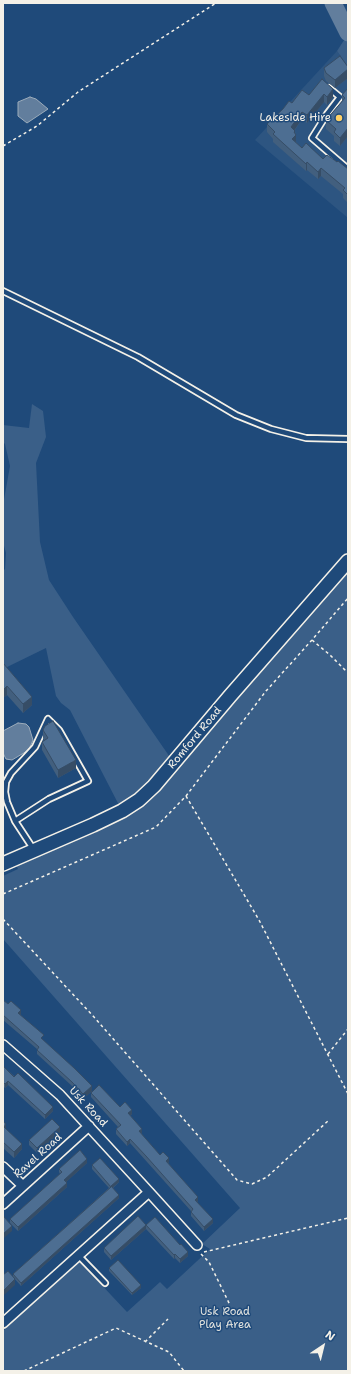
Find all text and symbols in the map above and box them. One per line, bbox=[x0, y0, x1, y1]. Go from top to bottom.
place label: Lakeside Hire bbox=[260, 111, 331, 125]
marker: Lakeside Hire bbox=[334, 113, 344, 123]
street label: Romford Road bbox=[165, 704, 225, 772]
street label: Usk Road bbox=[66, 1084, 110, 1130]
street label: Ravel Road bbox=[11, 1131, 65, 1181]
park label: Usk Road Play Area bbox=[199, 1305, 251, 1331]
north arrow bbox=[303, 1326, 343, 1366]
text: N bbox=[322, 1327, 338, 1344]

